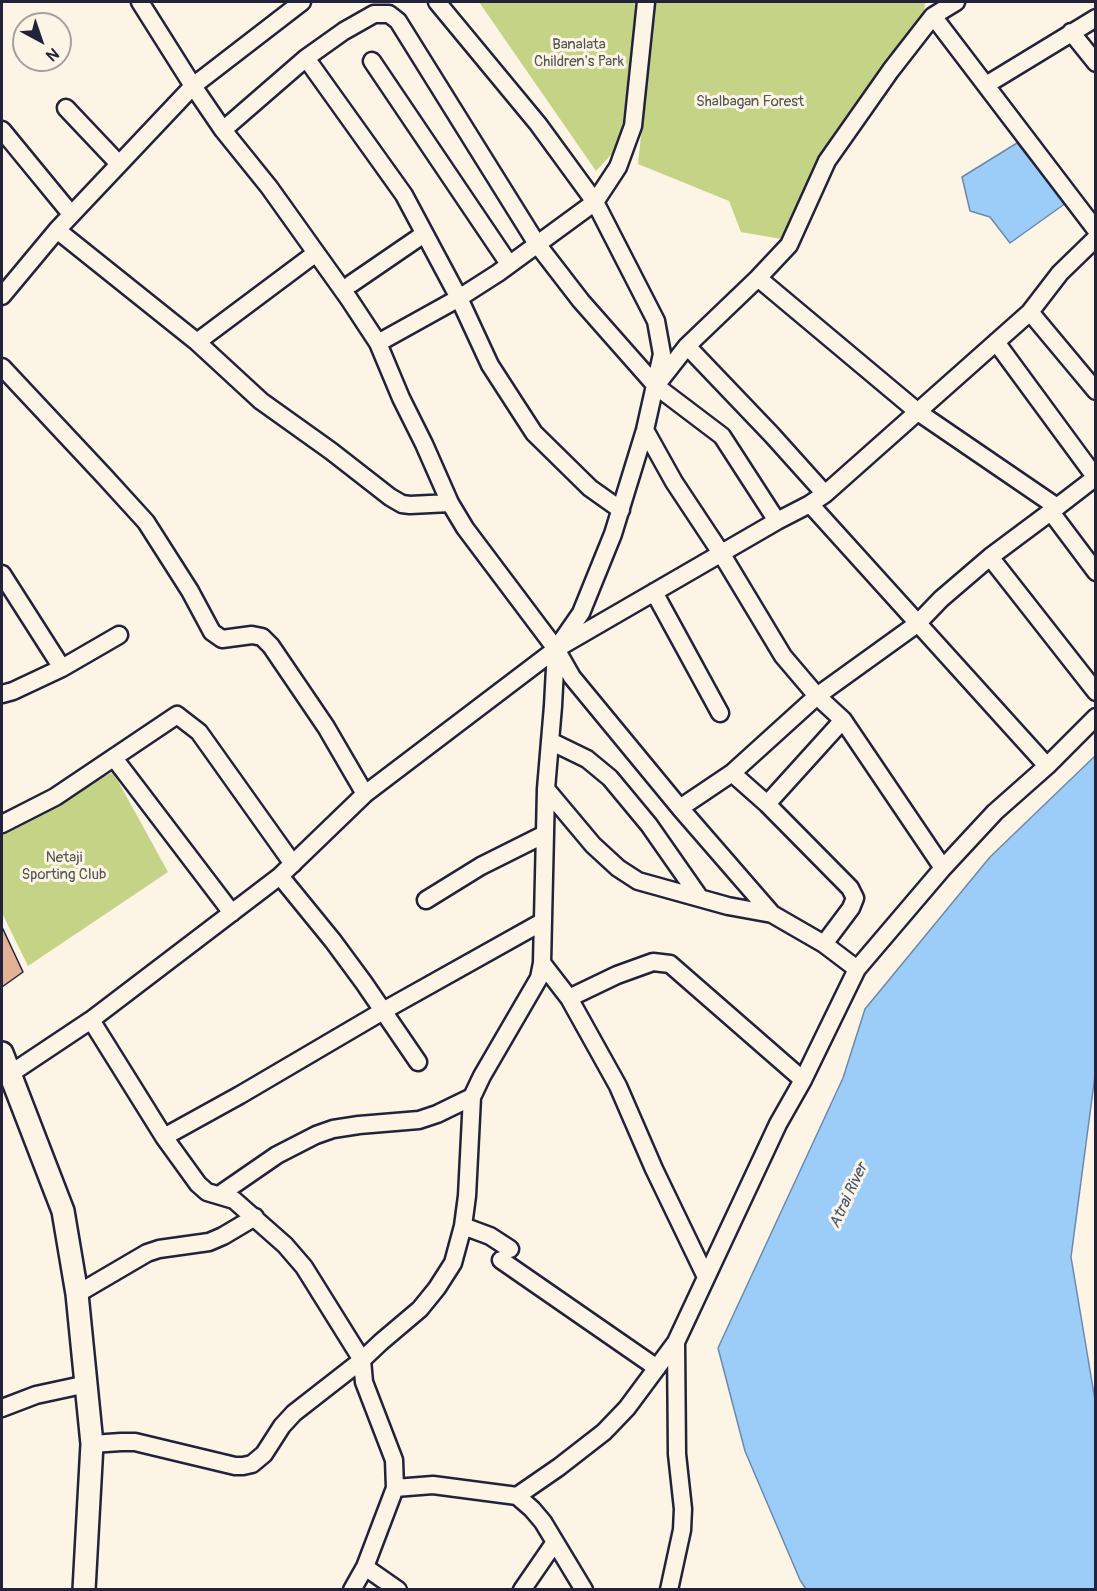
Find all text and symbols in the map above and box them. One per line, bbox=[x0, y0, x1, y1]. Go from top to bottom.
north arrow bbox=[12, 12, 72, 72]
park label: Banalata Children's Park bbox=[534, 36, 624, 71]
text: N bbox=[42, 43, 63, 65]
park label: Shalbagan Forest bbox=[696, 93, 804, 111]
park label: Netaji Sporting Club bbox=[22, 849, 106, 884]
water label: Atrai River bbox=[826, 1160, 872, 1232]

